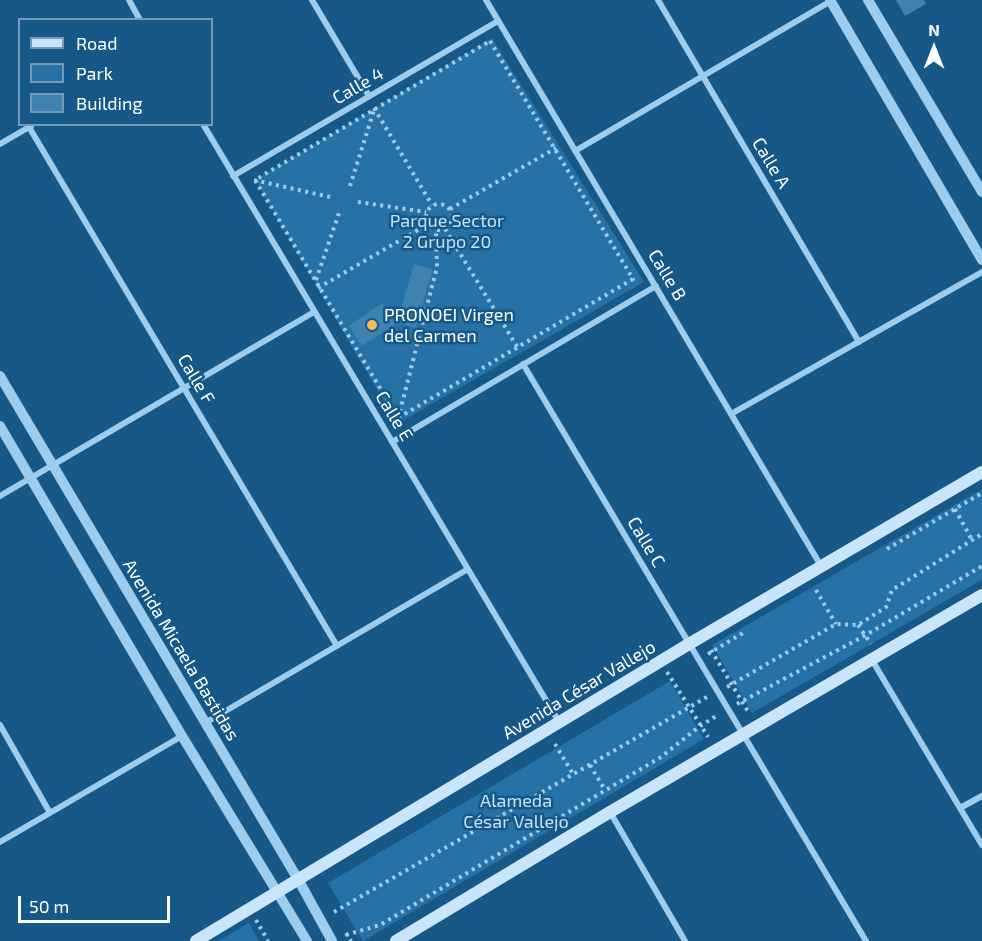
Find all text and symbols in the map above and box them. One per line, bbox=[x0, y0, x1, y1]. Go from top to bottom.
legend bbox=[18, 18, 213, 126]
north arrow bbox=[904, 18, 964, 78]
text: N bbox=[928, 20, 940, 39]
text: Road bbox=[76, 32, 117, 54]
text: Park bbox=[76, 62, 113, 84]
street label: Calle 4 bbox=[329, 63, 387, 109]
text: Building bbox=[76, 92, 143, 114]
street label: Calle A bbox=[747, 134, 795, 192]
park label: Parque Sector 2 Grupo 20 bbox=[390, 210, 504, 252]
street label: Calle B bbox=[643, 246, 691, 304]
place label: PRONOEI Virgen del Carmen bbox=[384, 304, 514, 346]
marker: PRONOEI Virgen del Carmen bbox=[365, 318, 379, 332]
street label: Calle F bbox=[173, 350, 219, 408]
street label: Calle E bbox=[371, 387, 417, 445]
street label: Calle C bbox=[623, 513, 669, 571]
street label: Avenida Micaela Bastidas bbox=[118, 555, 244, 745]
street label: Avenida César Vallejo bbox=[499, 636, 659, 744]
park label: Alameda César Vallejo bbox=[463, 790, 569, 832]
scale bar bbox=[21, 884, 172, 922]
text: 50 m bbox=[29, 895, 69, 917]

